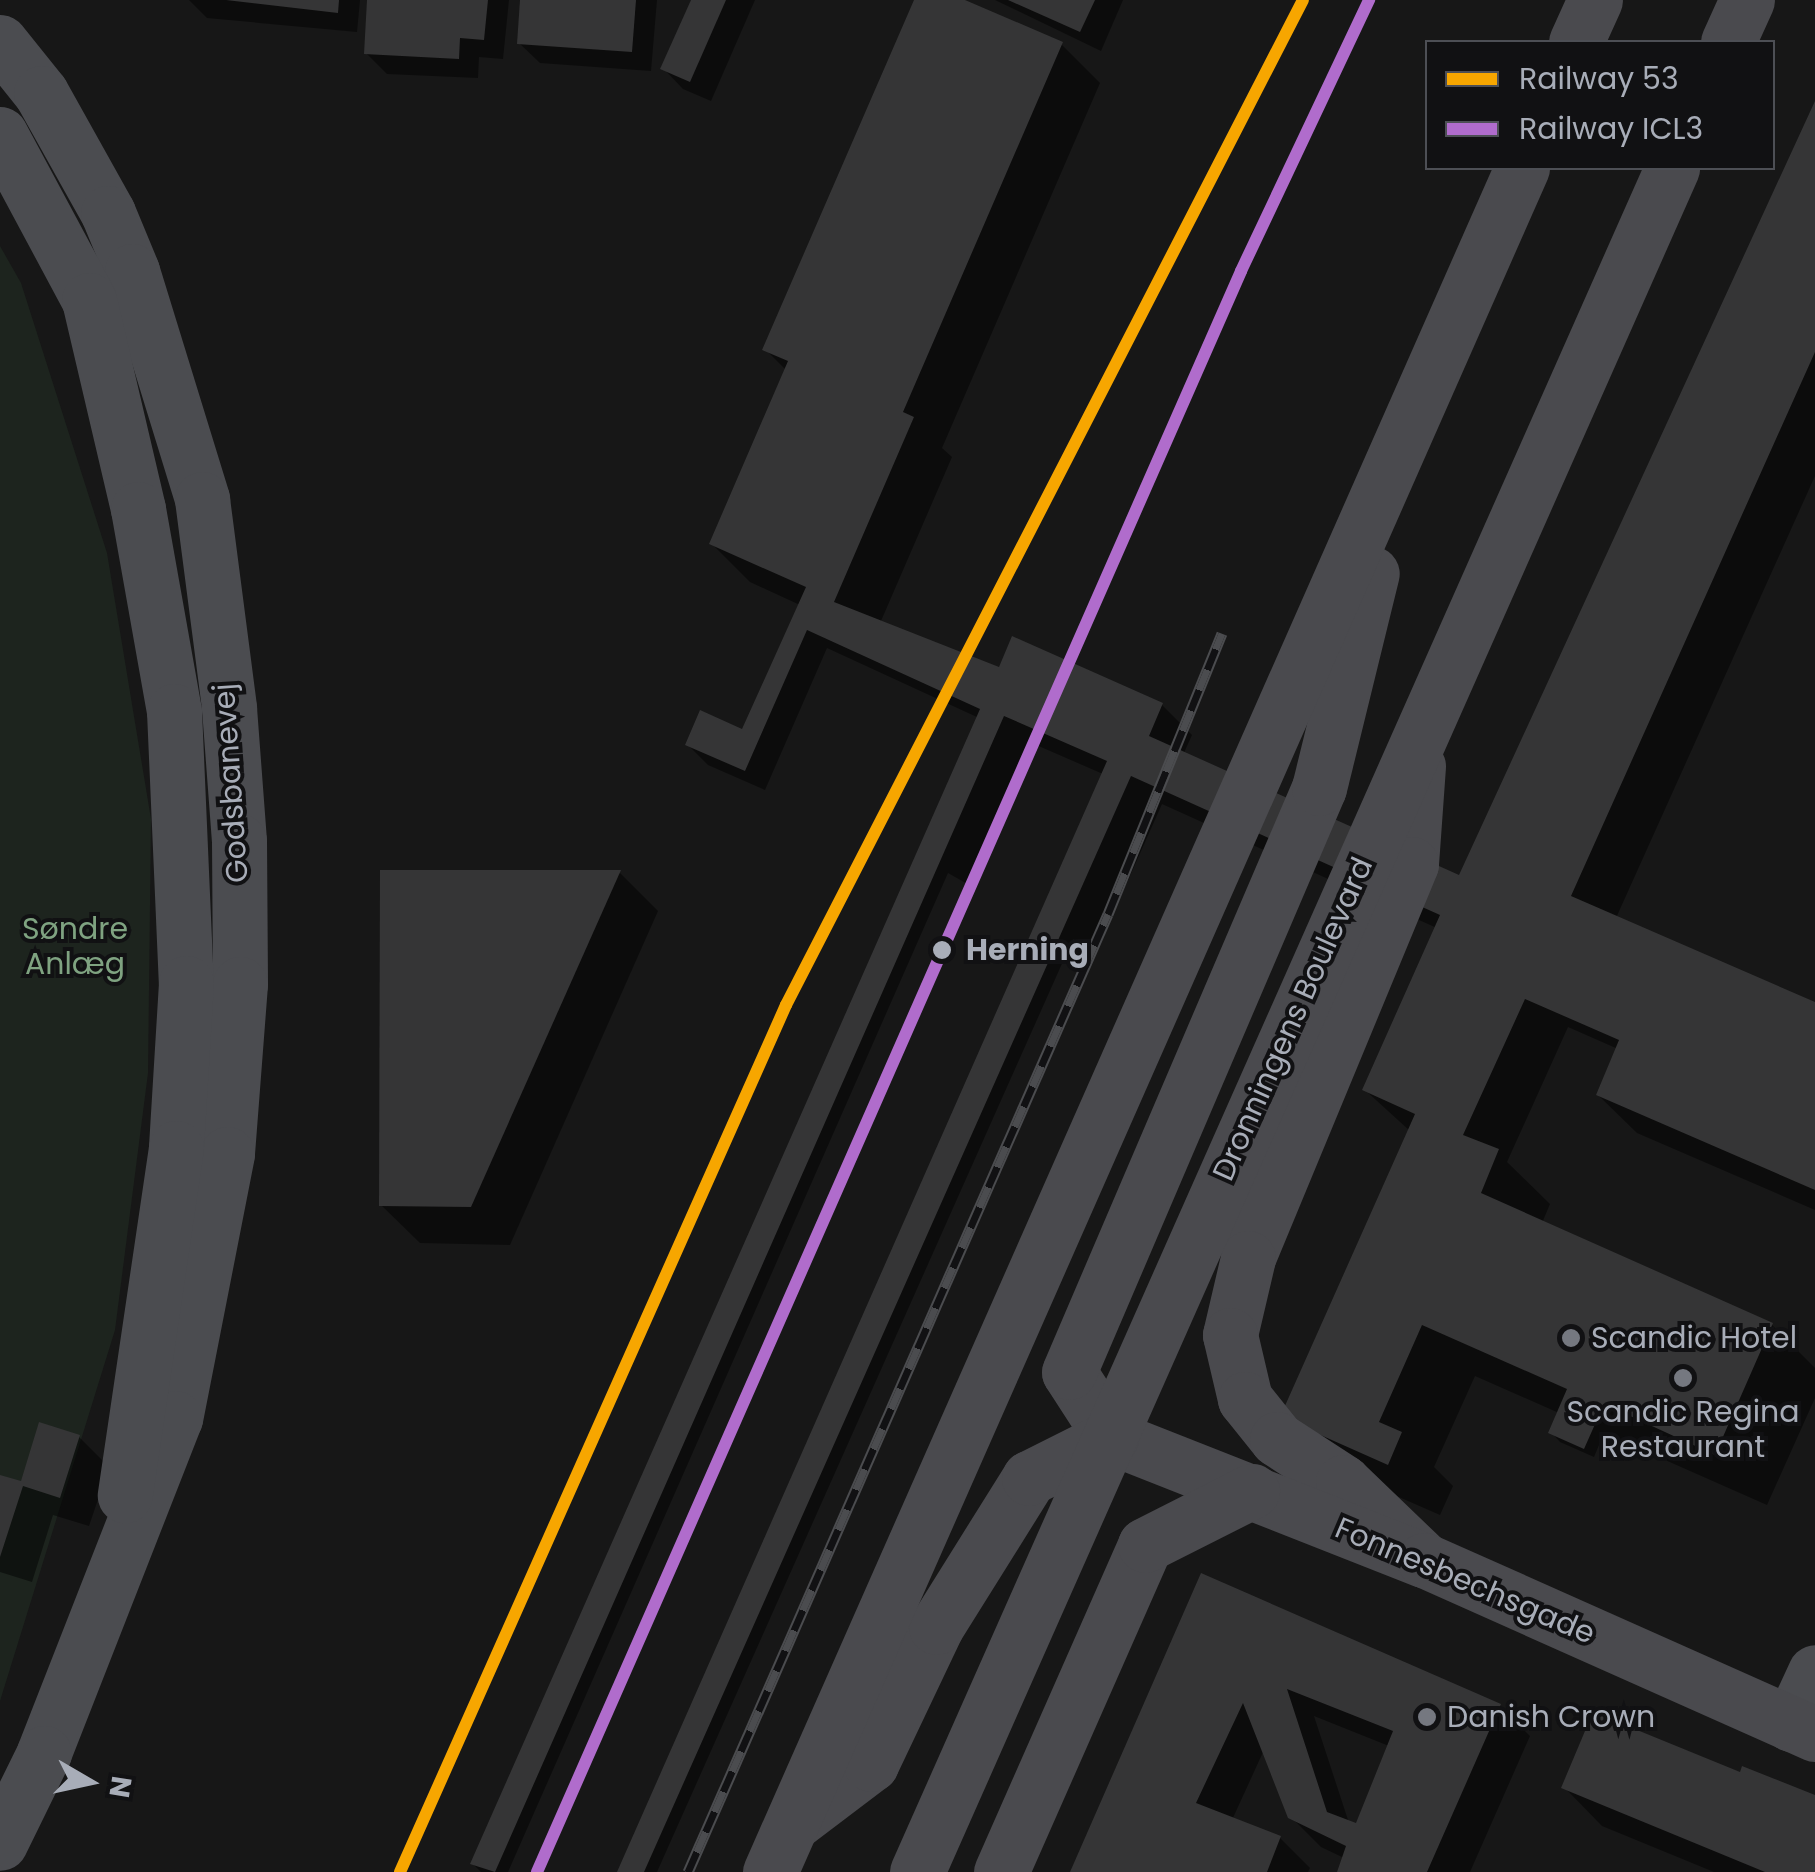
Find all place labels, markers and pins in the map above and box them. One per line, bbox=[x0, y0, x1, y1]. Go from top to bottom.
place label: Herning bbox=[966, 932, 1089, 968]
marker: Herning bbox=[927, 935, 957, 965]
place label: Scandic Hotel bbox=[1591, 1320, 1797, 1356]
marker: Scandic Hotel bbox=[1560, 1327, 1582, 1349]
marker: Scandic Regina Restaurant bbox=[1672, 1367, 1694, 1389]
place label: Scandic Regina Restaurant bbox=[1566, 1394, 1800, 1464]
place label: Danish Crown bbox=[1447, 1699, 1655, 1735]
marker: Danish Crown bbox=[1416, 1706, 1438, 1728]

